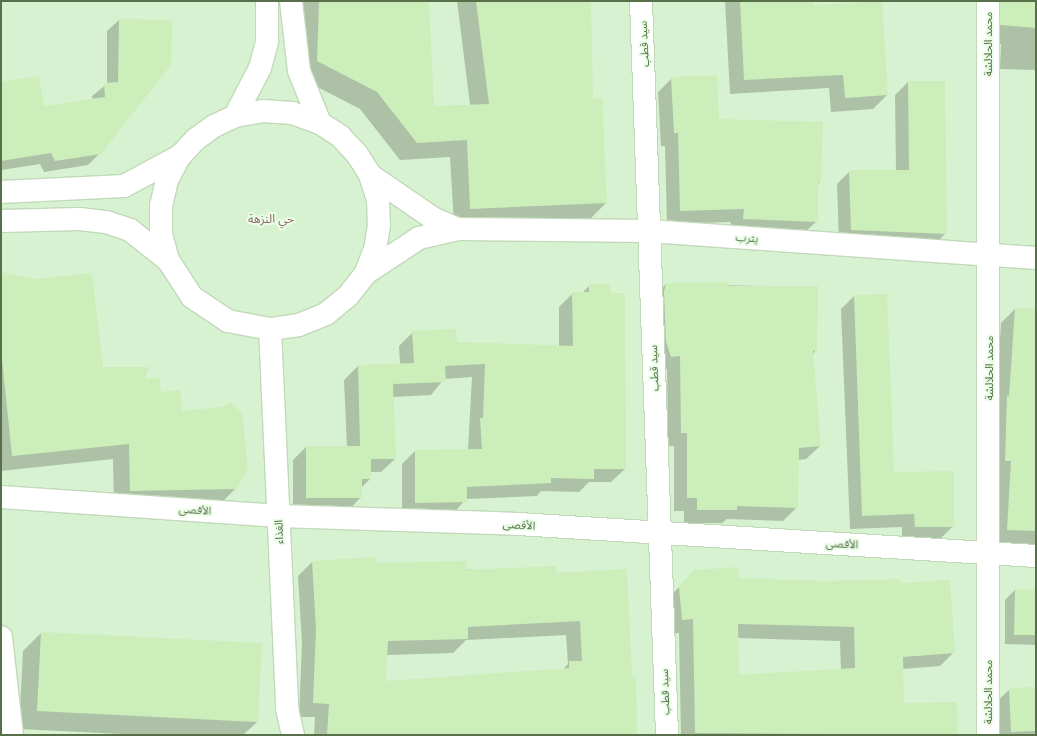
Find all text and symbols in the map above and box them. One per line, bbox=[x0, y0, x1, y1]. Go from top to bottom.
street label: محمد الحلالشة bbox=[981, 12, 995, 76]
street label: سيد قطب bbox=[636, 21, 652, 67]
district label: حي النزهة bbox=[248, 212, 294, 226]
street label: يثرب bbox=[735, 231, 759, 245]
street label: محمد الحلالشة bbox=[982, 336, 996, 400]
street label: سيد قطب bbox=[647, 345, 661, 391]
street label: الأقصى bbox=[178, 502, 212, 518]
street label: الأقصى bbox=[502, 518, 536, 532]
street label: الغذاء bbox=[272, 520, 286, 544]
street label: الأقصى bbox=[825, 537, 859, 551]
street label: محمد الحلالشة bbox=[981, 660, 995, 724]
street label: سيد قطب bbox=[658, 669, 672, 715]

